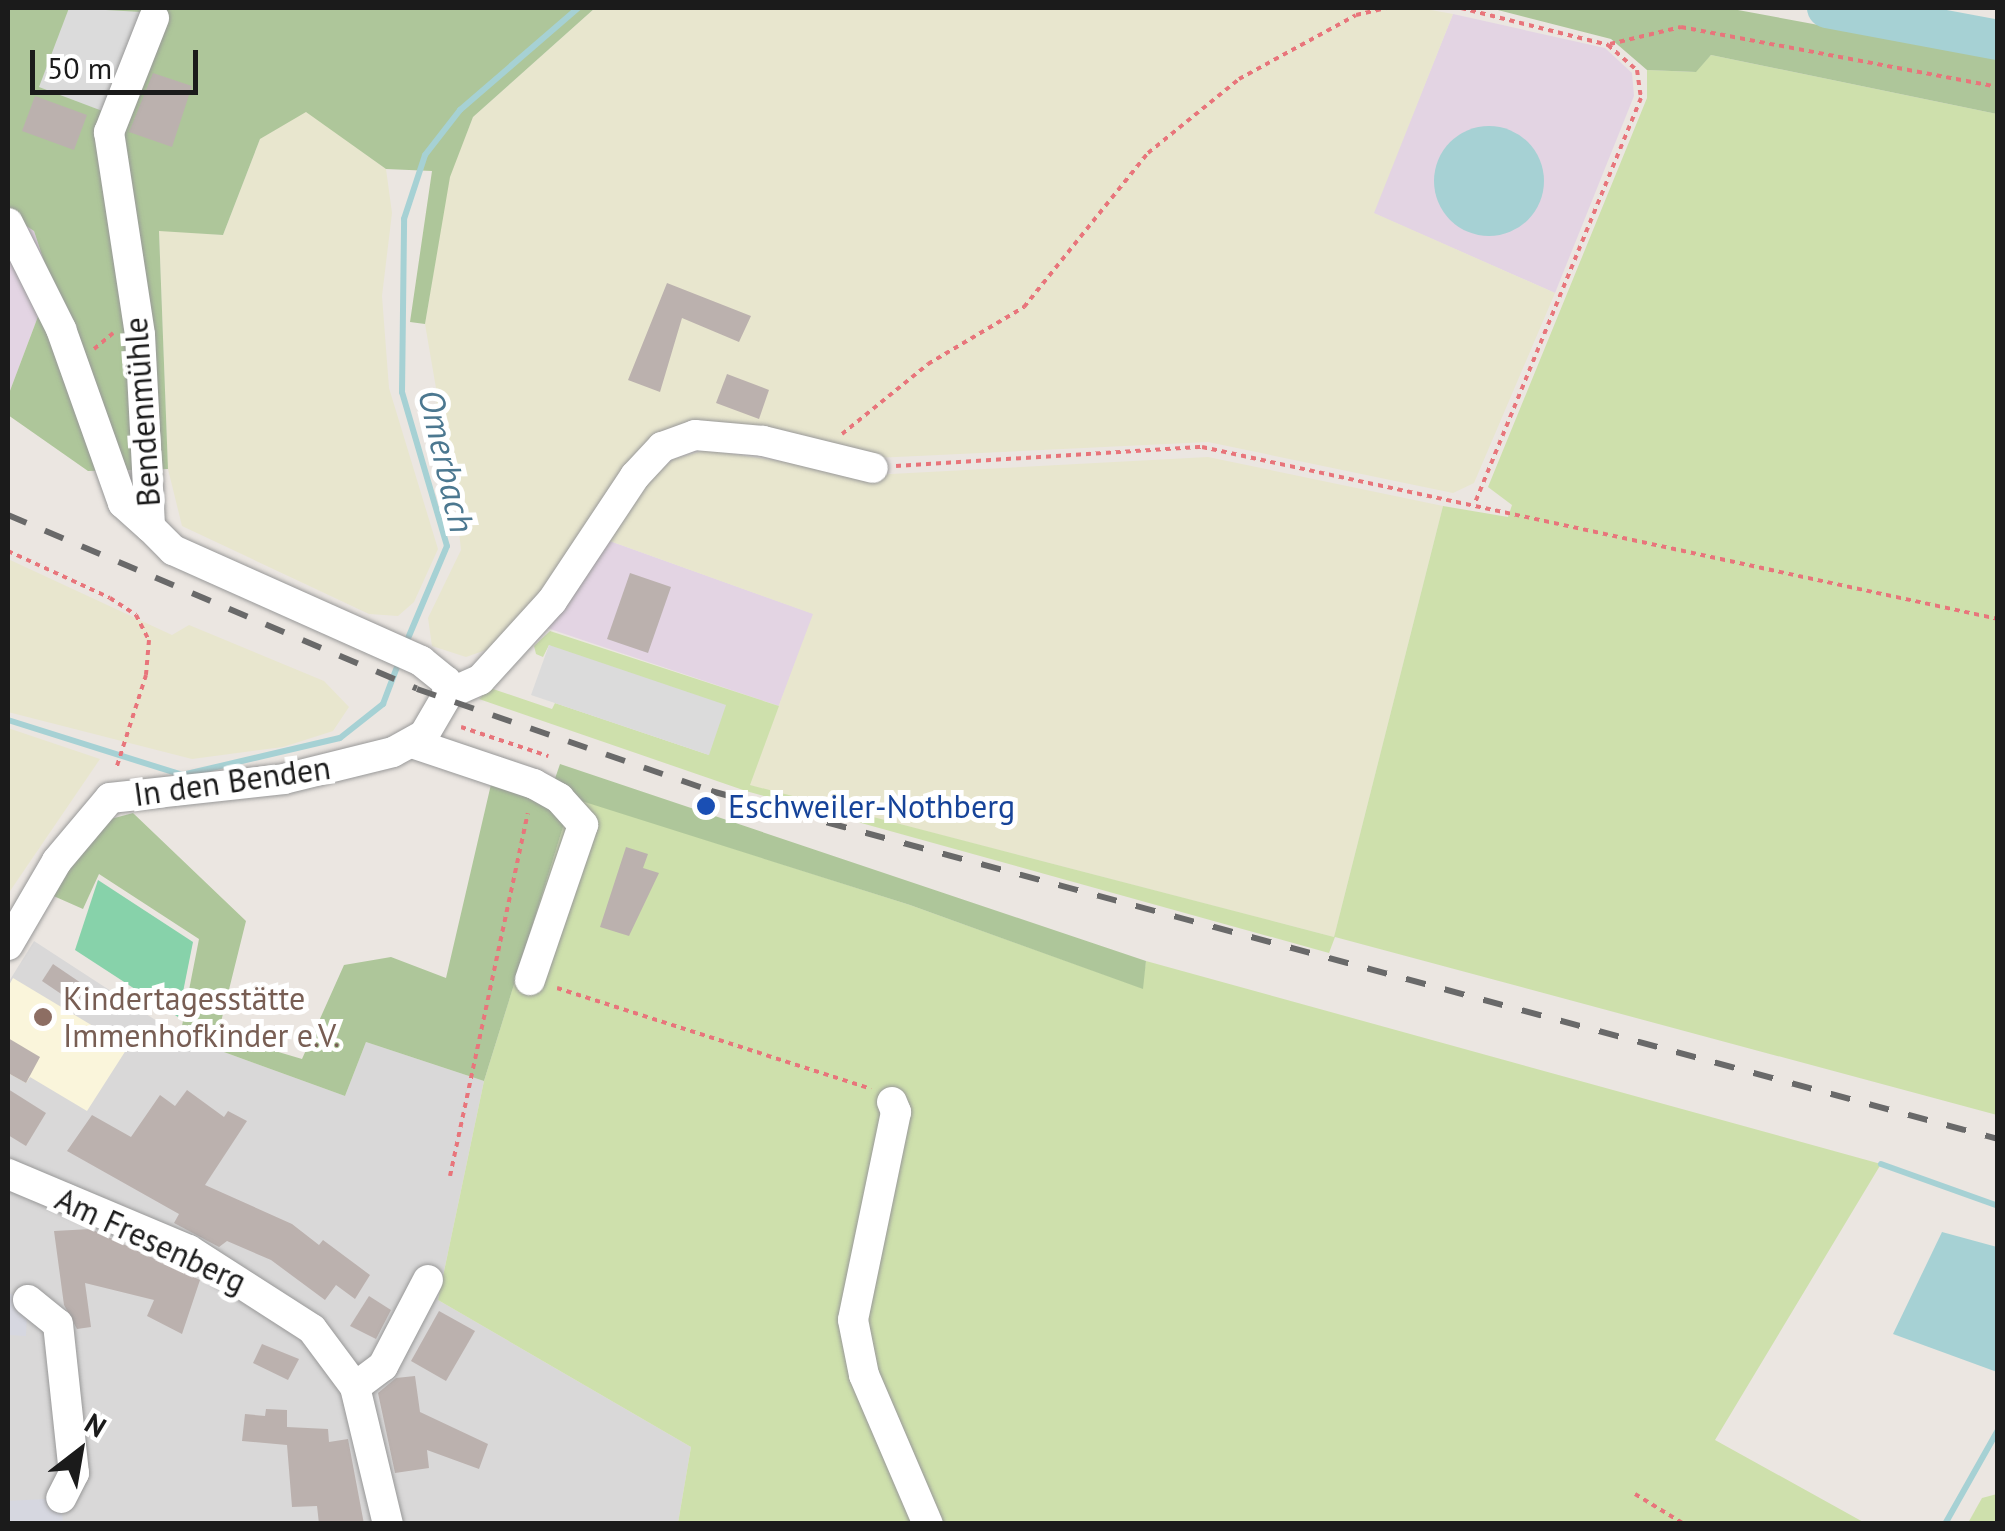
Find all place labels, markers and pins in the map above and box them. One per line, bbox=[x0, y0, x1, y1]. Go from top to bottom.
place label: Eschweiler-Nothberg bbox=[728, 787, 1015, 825]
marker: Eschweiler-Nothberg bbox=[693, 793, 719, 819]
place label: Kindertagesstätte Immenhofkinder e.V. bbox=[63, 980, 340, 1055]
marker: Kindertagesstätte Immenhofkinder e.V. bbox=[32, 1006, 54, 1028]

